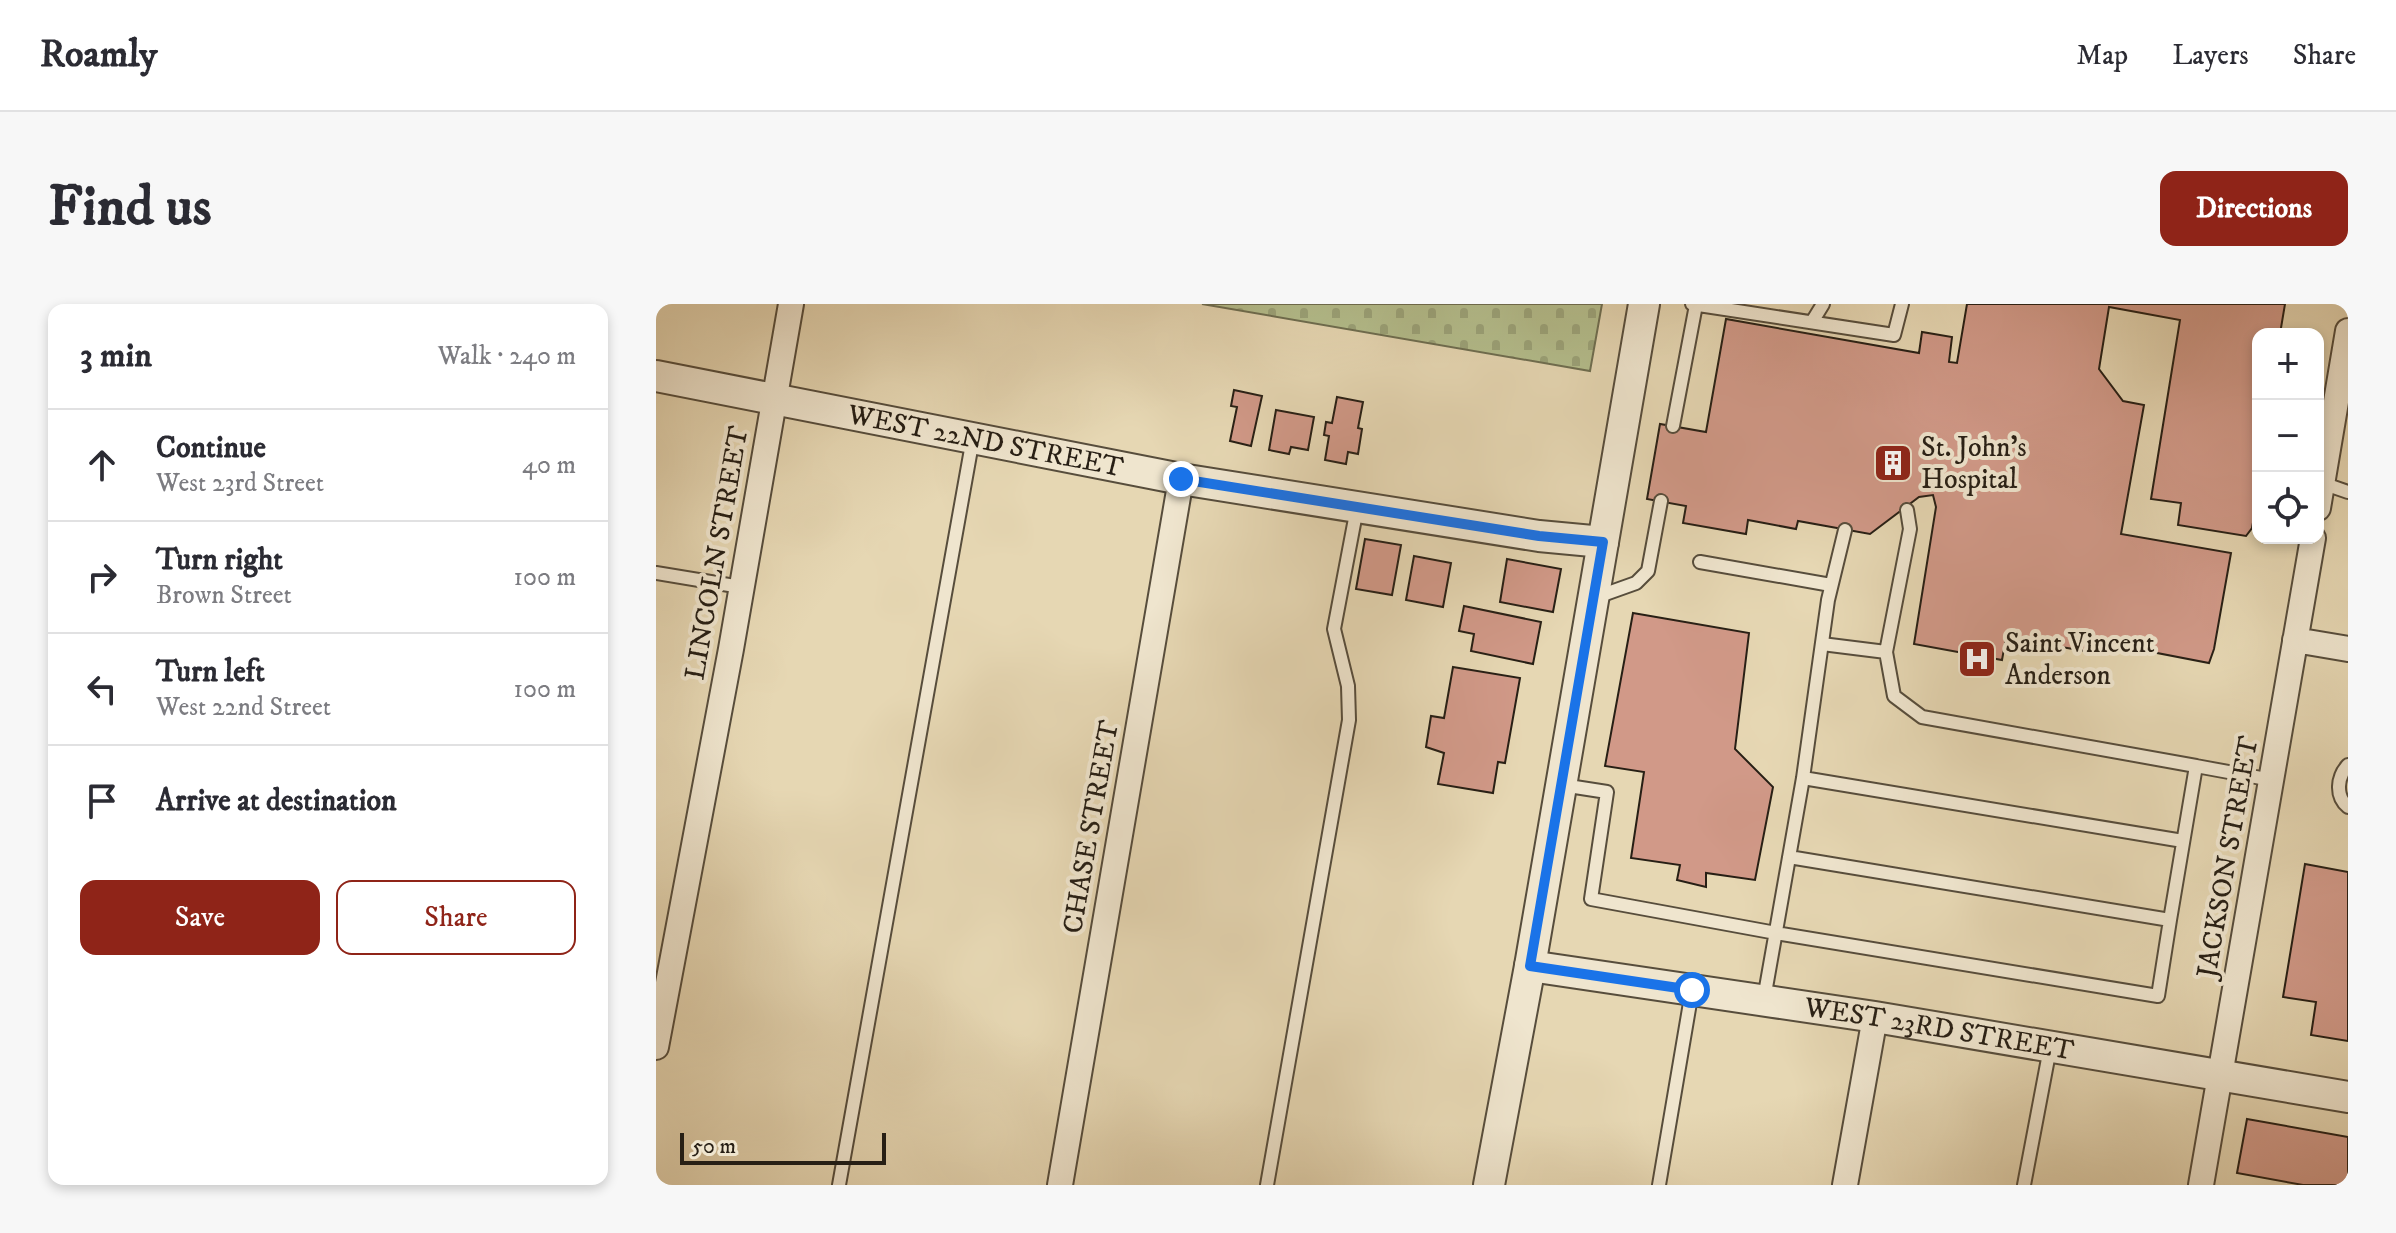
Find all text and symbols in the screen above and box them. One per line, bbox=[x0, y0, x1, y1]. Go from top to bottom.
text: Roamly bbox=[40, 31, 157, 79]
text: Map bbox=[2077, 38, 2128, 73]
text: Layers bbox=[2172, 38, 2249, 73]
text: Share bbox=[2293, 38, 2356, 73]
button: Directions bbox=[2160, 171, 2348, 246]
text: Find us bbox=[48, 173, 212, 243]
map controls bbox=[2252, 328, 2324, 544]
button: + bbox=[2252, 328, 2324, 400]
text: 3 min bbox=[80, 335, 152, 377]
text: Walk · 240 m bbox=[438, 340, 576, 373]
street label: WEST 22ND STREET bbox=[844, 396, 1127, 485]
button: − bbox=[2252, 400, 2324, 472]
street label: LINCOLN STREET bbox=[677, 423, 757, 683]
text: Continue bbox=[156, 430, 266, 467]
place label: St. John's Hospital bbox=[1921, 430, 2027, 497]
building icon: St. John's Hospital bbox=[1872, 442, 1914, 484]
icon: ahead bbox=[80, 443, 124, 487]
text: 40 m bbox=[522, 449, 576, 482]
route end bbox=[1163, 461, 1199, 497]
text: West 23rd Street bbox=[156, 467, 324, 500]
button: locate bbox=[2252, 472, 2324, 544]
text: Turn right bbox=[156, 542, 283, 579]
icon: right bbox=[80, 555, 124, 599]
text: 100 m bbox=[513, 561, 576, 594]
text: Brown Street bbox=[156, 579, 292, 612]
place label: Saint Vincent Anderson bbox=[2005, 626, 2155, 693]
hospital icon: Saint Vincent Anderson bbox=[1956, 638, 1998, 680]
text: Turn left bbox=[156, 654, 265, 691]
icon: left bbox=[80, 667, 124, 711]
text: 100 m bbox=[513, 673, 576, 706]
text: West 22nd Street bbox=[156, 691, 331, 724]
street label: CHASE STREET bbox=[1055, 718, 1127, 936]
street label: JACKSON STREET bbox=[2189, 733, 2267, 984]
icon: arrive bbox=[80, 779, 124, 823]
text: Arrive at destination bbox=[156, 783, 397, 820]
button: Save bbox=[80, 880, 320, 955]
button: Share bbox=[336, 880, 576, 955]
route start bbox=[1674, 972, 1710, 1008]
street label: WEST 23RD STREET bbox=[1801, 989, 2077, 1068]
scale bar bbox=[680, 1129, 886, 1165]
text: 50 m bbox=[692, 1133, 736, 1160]

